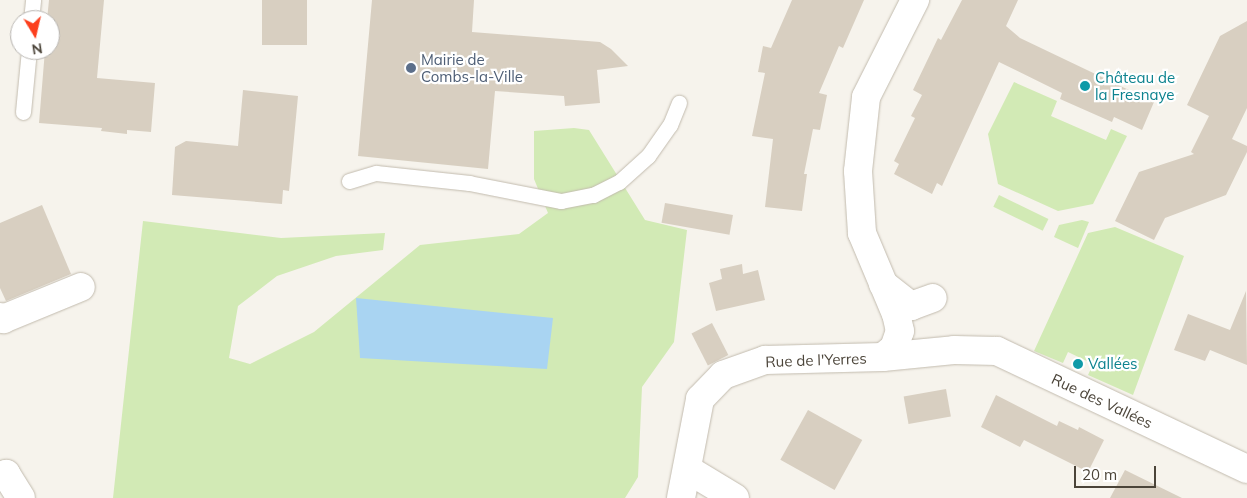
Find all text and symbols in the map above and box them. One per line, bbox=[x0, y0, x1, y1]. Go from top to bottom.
north arrow bbox=[10, 10, 60, 60]
text: N bbox=[31, 39, 44, 59]
place label: Mairie de Combs-la-Ville bbox=[421, 50, 523, 85]
marker: Mairie de Combs-la-Ville bbox=[405, 62, 417, 74]
place label: Château de la Fresnaye bbox=[1095, 68, 1175, 103]
marker: Château de la Fresnaye bbox=[1079, 80, 1091, 92]
street label: Rue de l'Yerres bbox=[765, 349, 867, 371]
place label: Vallées bbox=[1088, 355, 1138, 373]
marker: Vallées bbox=[1072, 358, 1084, 370]
street label: Rue des Vallées bbox=[1049, 370, 1155, 432]
scale bar bbox=[1077, 456, 1160, 488]
text: 20 m bbox=[1082, 465, 1117, 484]

